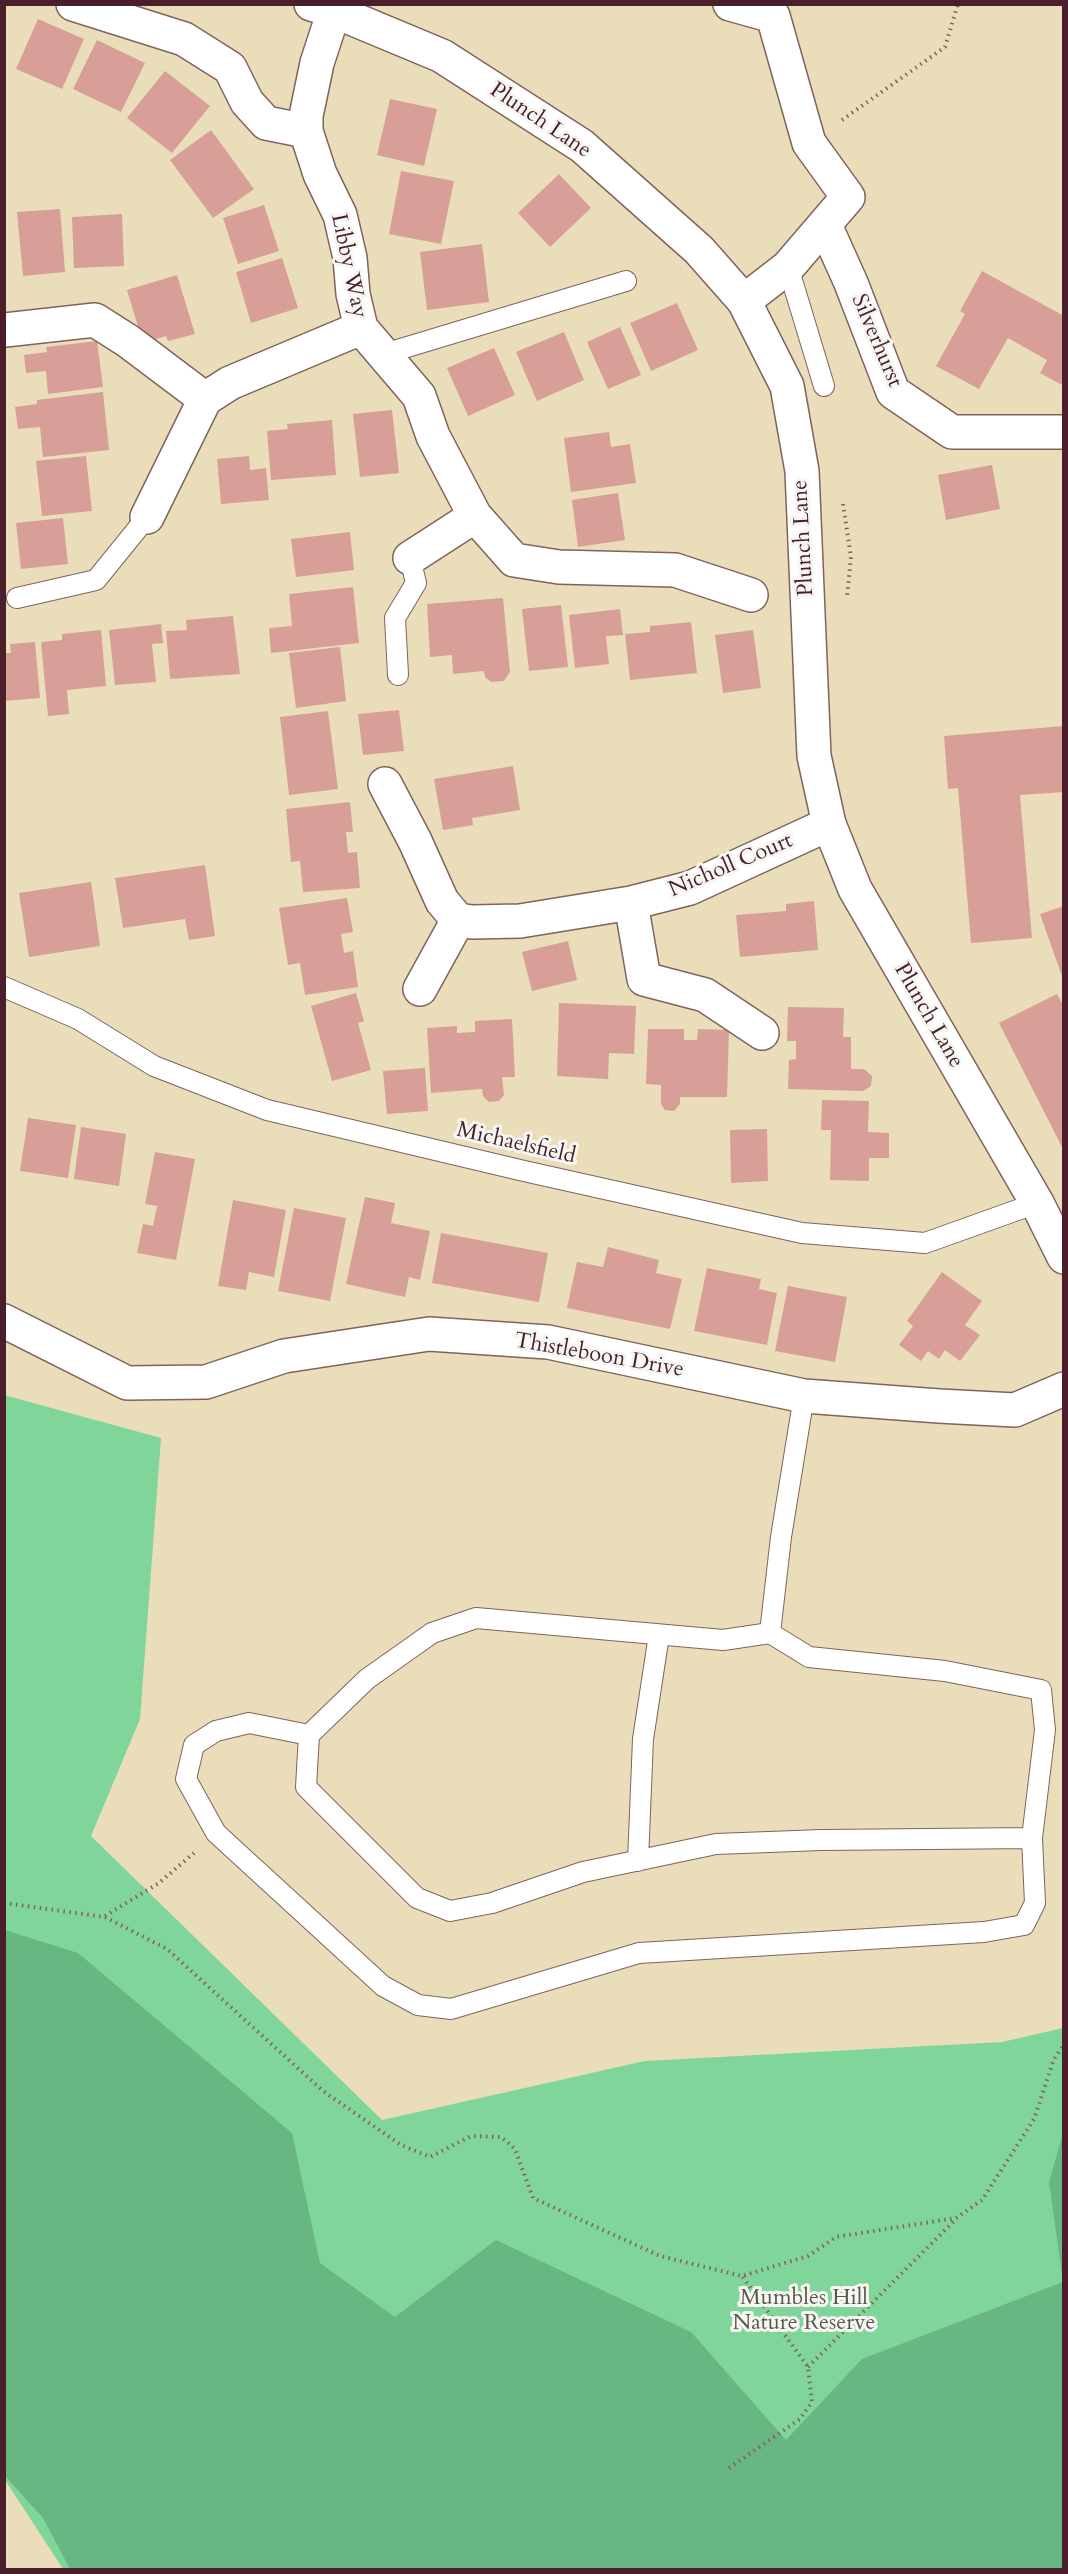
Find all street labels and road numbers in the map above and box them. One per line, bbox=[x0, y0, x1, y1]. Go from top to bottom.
street label: Plunch Lane bbox=[484, 77, 596, 165]
street label: Libby Way bbox=[324, 211, 372, 321]
street label: Silverhurst bbox=[845, 291, 907, 391]
street label: Plunch Lane bbox=[788, 479, 820, 597]
street label: Nicholl Court bbox=[665, 828, 797, 904]
street label: Plunch Lane bbox=[887, 959, 969, 1073]
street label: Michaelsfield bbox=[454, 1118, 578, 1170]
street label: Thistleboon Drive bbox=[512, 1328, 686, 1384]

